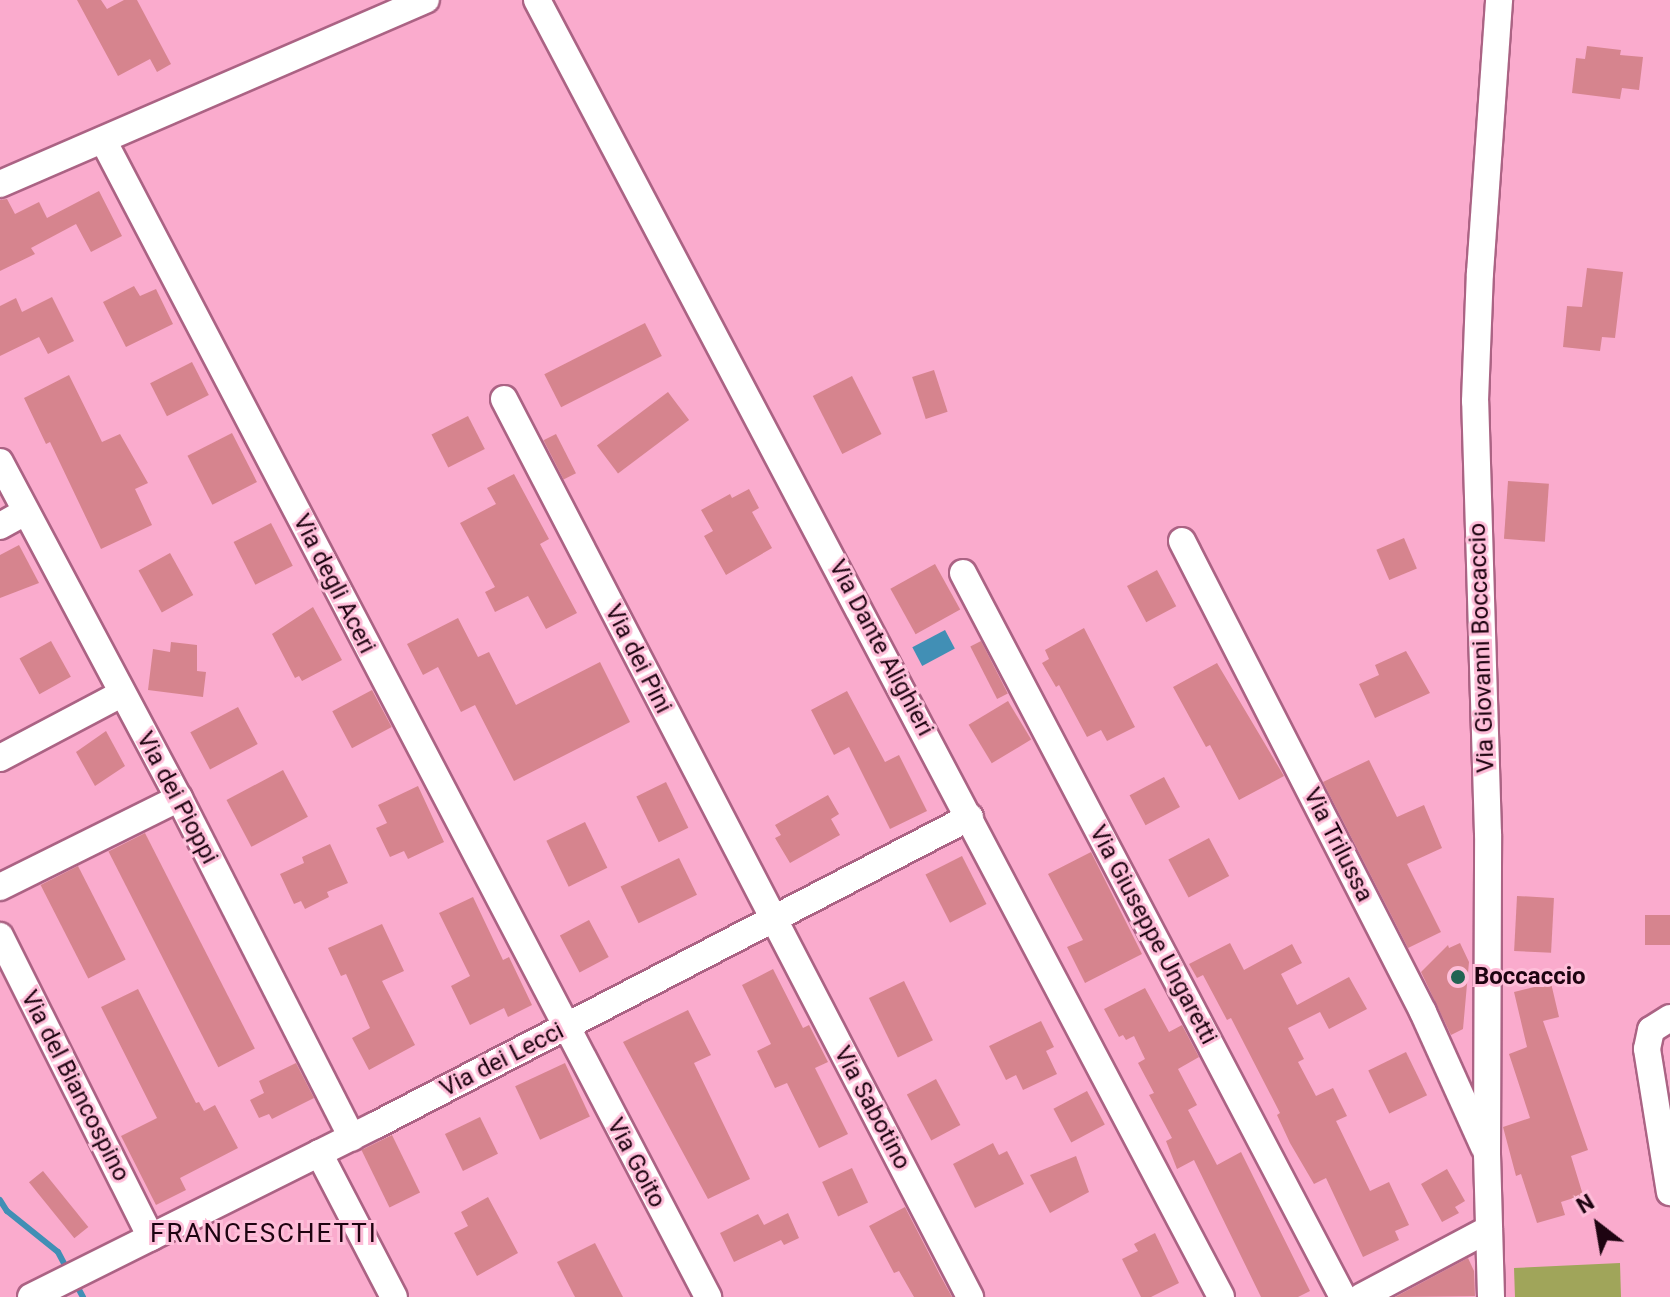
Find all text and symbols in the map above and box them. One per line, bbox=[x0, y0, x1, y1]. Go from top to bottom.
street label: Via degli Aceri bbox=[287, 510, 381, 658]
street label: Via Giovanni Boccaccio bbox=[1463, 523, 1501, 773]
street label: Via Dante Alighieri bbox=[822, 555, 940, 741]
street label: Via dei Pini bbox=[598, 600, 678, 718]
street label: Via dei Pioppi bbox=[130, 727, 224, 869]
street label: Via Trilussa bbox=[1297, 783, 1379, 907]
street label: Via Giuseppe Ungaretti bbox=[1083, 821, 1223, 1049]
place label: Boccaccio bbox=[1474, 963, 1586, 991]
marker: Boccaccio bbox=[1449, 968, 1467, 986]
street label: Via del Biancospino bbox=[14, 986, 136, 1186]
street label: Via dei Lecci bbox=[435, 1017, 569, 1103]
street label: Via Sabotino bbox=[828, 1042, 916, 1174]
street label: Via Goito bbox=[600, 1113, 672, 1213]
north arrow bbox=[1558, 1185, 1638, 1265]
text: N bbox=[1572, 1189, 1598, 1219]
district label: FRANCESCHETTI bbox=[150, 1218, 378, 1250]

